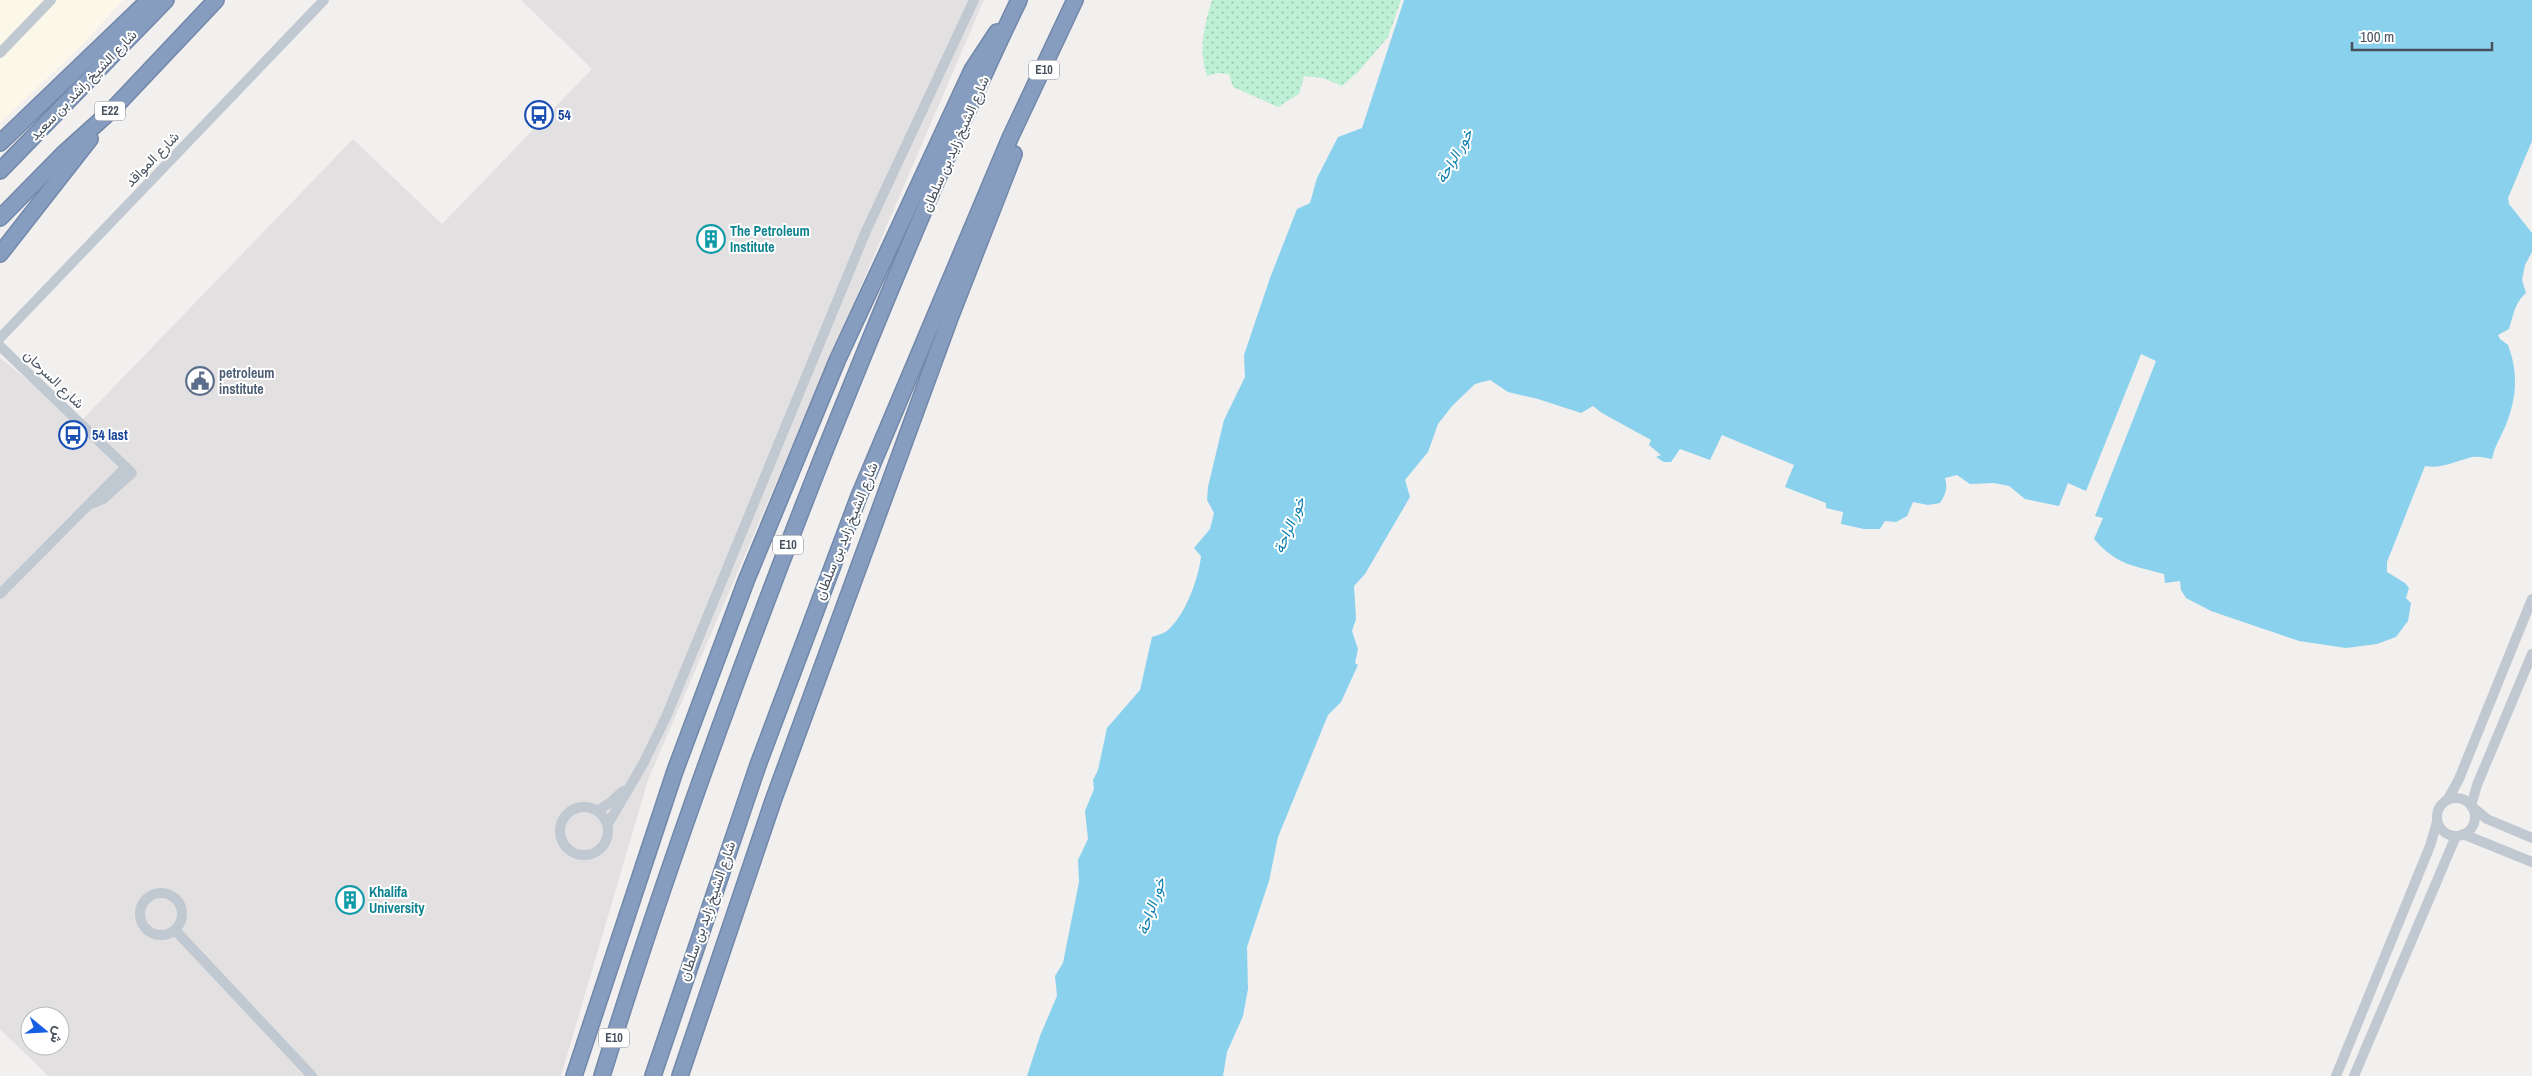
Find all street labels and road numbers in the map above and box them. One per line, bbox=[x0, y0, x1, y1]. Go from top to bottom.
street label: شارع الشيخ راشد بن سعيد bbox=[26, 26, 142, 145]
road number: E10 bbox=[1029, 60, 1059, 80]
street label: شارع الشيخ زايد بن سلطان bbox=[917, 73, 995, 215]
road number: E22 bbox=[95, 102, 125, 120]
street label: شارع المواقد bbox=[121, 128, 184, 192]
street label: شارع السرحان bbox=[19, 346, 88, 414]
street label: شارع الشيخ زايد بن سلطان bbox=[810, 460, 884, 603]
road number: E10 bbox=[773, 536, 803, 554]
street label: شارع الشيخ زايد بن سلطان bbox=[675, 839, 741, 984]
road number: E10 bbox=[599, 1028, 629, 1048]

